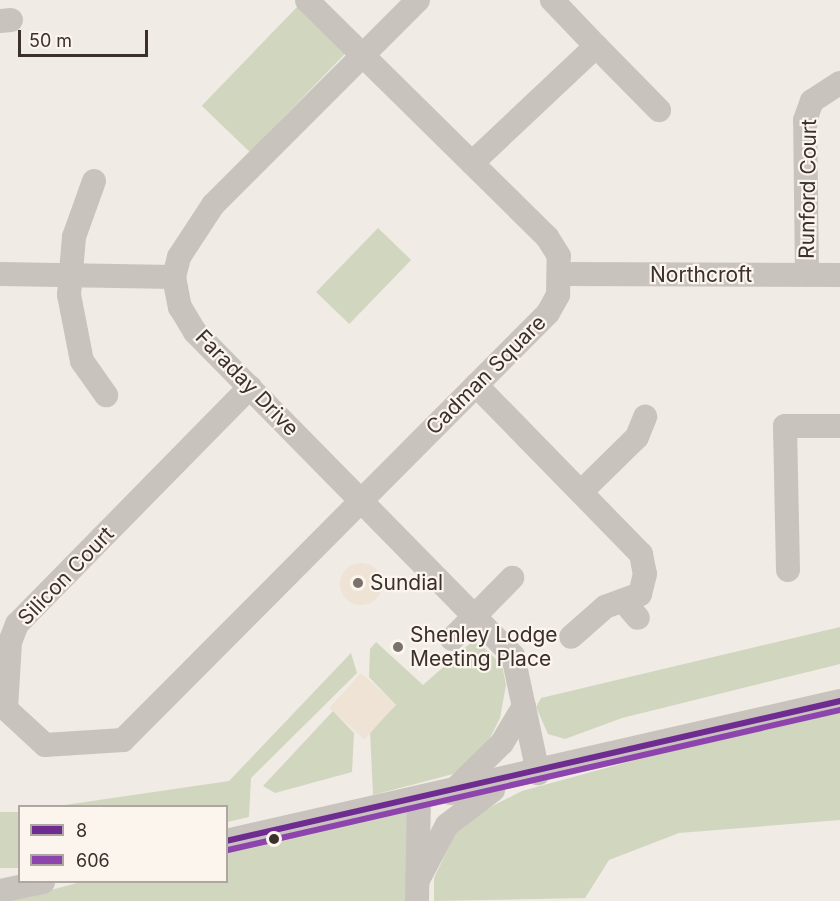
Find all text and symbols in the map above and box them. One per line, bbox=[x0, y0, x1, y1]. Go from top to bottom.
scale bar bbox=[21, 18, 152, 56]
text: 50 m bbox=[29, 30, 72, 51]
street label: Runford Court bbox=[794, 119, 822, 259]
street label: Northcroft bbox=[650, 262, 752, 288]
street label: Cadman Square bbox=[421, 310, 551, 440]
street label: Faraday Drive bbox=[190, 325, 304, 441]
street label: Silicon Court bbox=[13, 522, 119, 630]
place label: Sundial bbox=[370, 570, 443, 596]
marker: Sundial bbox=[351, 576, 365, 590]
place label: Shenley Lodge Meeting Place bbox=[410, 622, 558, 672]
marker: Shenley Lodge Meeting Place bbox=[391, 640, 405, 654]
legend bbox=[18, 805, 228, 883]
text: 8 bbox=[76, 820, 87, 841]
unlabelled marker bbox=[268, 833, 280, 845]
text: 606 bbox=[76, 850, 110, 871]

